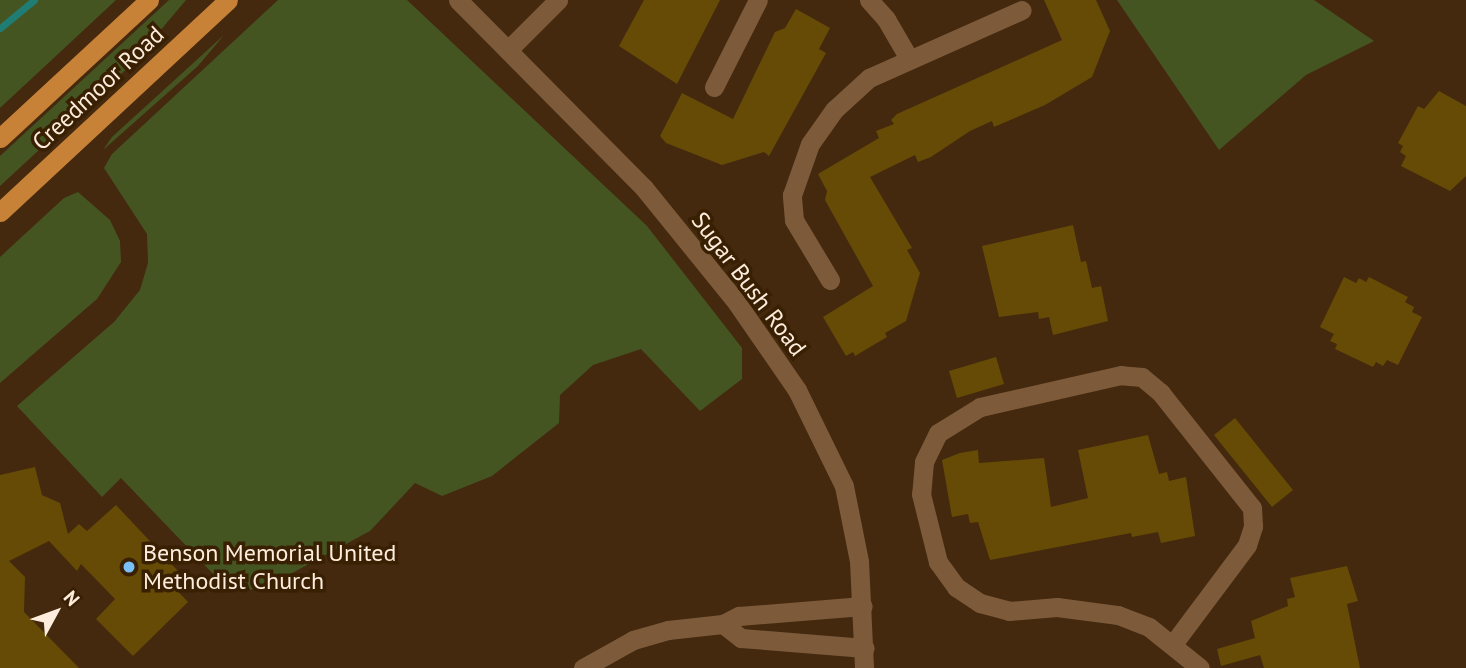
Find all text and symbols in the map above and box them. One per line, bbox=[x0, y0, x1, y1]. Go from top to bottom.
street label: Creedmoor Road bbox=[26, 20, 170, 156]
street label: Sugar Bush Road bbox=[686, 206, 812, 362]
place label: Benson Memorial United Methodist Church bbox=[143, 539, 396, 595]
marker: Benson Memorial United Methodist Church bbox=[121, 559, 137, 575]
north arrow bbox=[21, 577, 91, 647]
text: N bbox=[59, 586, 85, 611]

